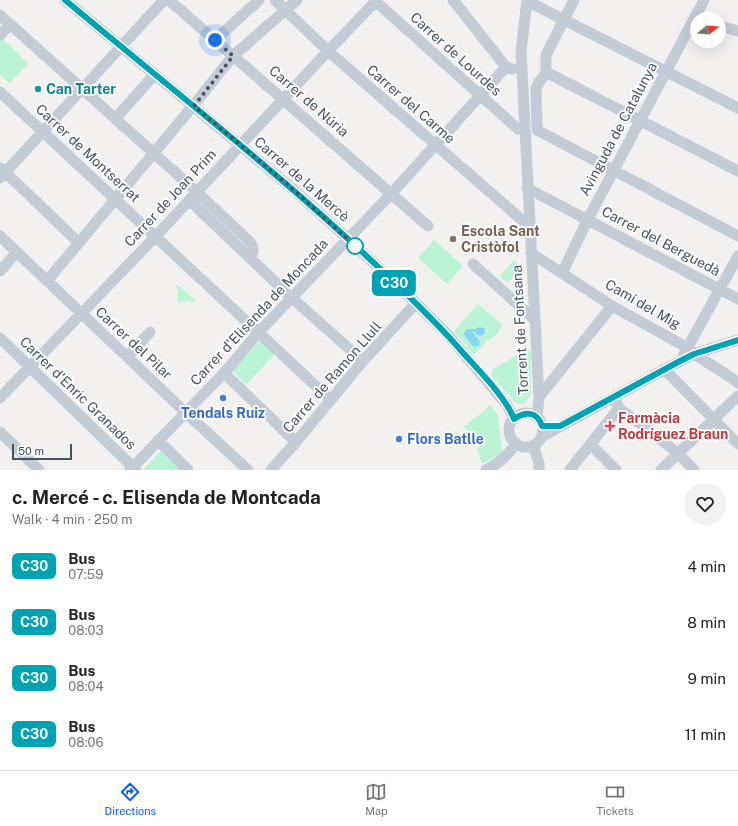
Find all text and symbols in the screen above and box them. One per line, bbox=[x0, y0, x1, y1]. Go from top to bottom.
street label: Carrer de Lourdes bbox=[407, 9, 505, 99]
north arrow bbox=[690, 12, 726, 48]
map controls bbox=[690, 12, 726, 48]
your location bbox=[205, 30, 225, 50]
street label: Avinguda de Catalunya bbox=[576, 60, 660, 198]
street label: Carrer del Carme bbox=[364, 61, 458, 147]
street label: Carrer de Núria bbox=[266, 62, 352, 140]
place label: Can Tarter bbox=[46, 81, 116, 97]
marker: Can Tarter bbox=[33, 84, 43, 94]
street label: Carrer de Montserrat bbox=[33, 101, 143, 205]
street label: Carrer de la Mercè bbox=[251, 133, 353, 225]
street label: Carrer de Joan Prim bbox=[121, 146, 219, 250]
street label: Carrer del Berguedà bbox=[599, 203, 723, 279]
place label: Escola Sant Cristòfol bbox=[461, 223, 540, 255]
marker: Escola Sant Cristòfol bbox=[448, 234, 458, 244]
street label: Carrer d'Elisenda de Moncada bbox=[187, 236, 331, 388]
unlabelled marker bbox=[346, 237, 364, 255]
street label: Torrent de Fontsana bbox=[509, 265, 531, 395]
line badge: C30 bbox=[371, 270, 417, 296]
text: C30 bbox=[380, 275, 408, 291]
street label: Camí del Mig bbox=[602, 276, 684, 332]
street label: Carrer del Pilar bbox=[93, 304, 175, 382]
street label: Carrer de Ramon Llull bbox=[280, 318, 384, 436]
street label: Carrer d'Enric Granados bbox=[17, 333, 139, 453]
marker: Tendals Ruiz bbox=[218, 393, 228, 403]
place label: Tendals Ruiz bbox=[181, 405, 265, 421]
place label: Farmàcia Rodríguez Braun bbox=[618, 410, 728, 442]
marker: Farmàcia Rodríguez Braun bbox=[605, 421, 615, 431]
place label: Flors Batlle bbox=[407, 431, 484, 447]
marker: Flors Batlle bbox=[394, 434, 404, 444]
scale bar bbox=[12, 442, 72, 461]
text: 50 m bbox=[18, 445, 44, 457]
button: heart bbox=[684, 483, 726, 525]
text: c. Mercé - c. Elisenda de Montcada bbox=[12, 486, 321, 508]
text: Walk · 4 min · 250 m bbox=[12, 512, 132, 527]
text: Bus bbox=[68, 550, 95, 567]
text: C30 bbox=[20, 558, 48, 574]
text: 4 min bbox=[687, 558, 726, 575]
text: 07:59 bbox=[68, 567, 103, 582]
text: Bus bbox=[68, 606, 95, 623]
text: C30 bbox=[20, 614, 48, 630]
text: 8 min bbox=[687, 614, 726, 631]
text: 08:03 bbox=[68, 623, 104, 638]
text: Bus bbox=[68, 662, 95, 679]
text: C30 bbox=[20, 670, 48, 686]
text: 9 min bbox=[688, 670, 726, 687]
text: 08:04 bbox=[68, 679, 104, 694]
text: Bus bbox=[68, 718, 95, 735]
text: C30 bbox=[20, 726, 48, 742]
text: 11 min bbox=[685, 726, 726, 743]
text: 08:06 bbox=[68, 735, 104, 750]
tab: Directions bbox=[105, 781, 156, 817]
tab: Map bbox=[365, 781, 388, 817]
tab: Tickets bbox=[597, 781, 633, 817]

